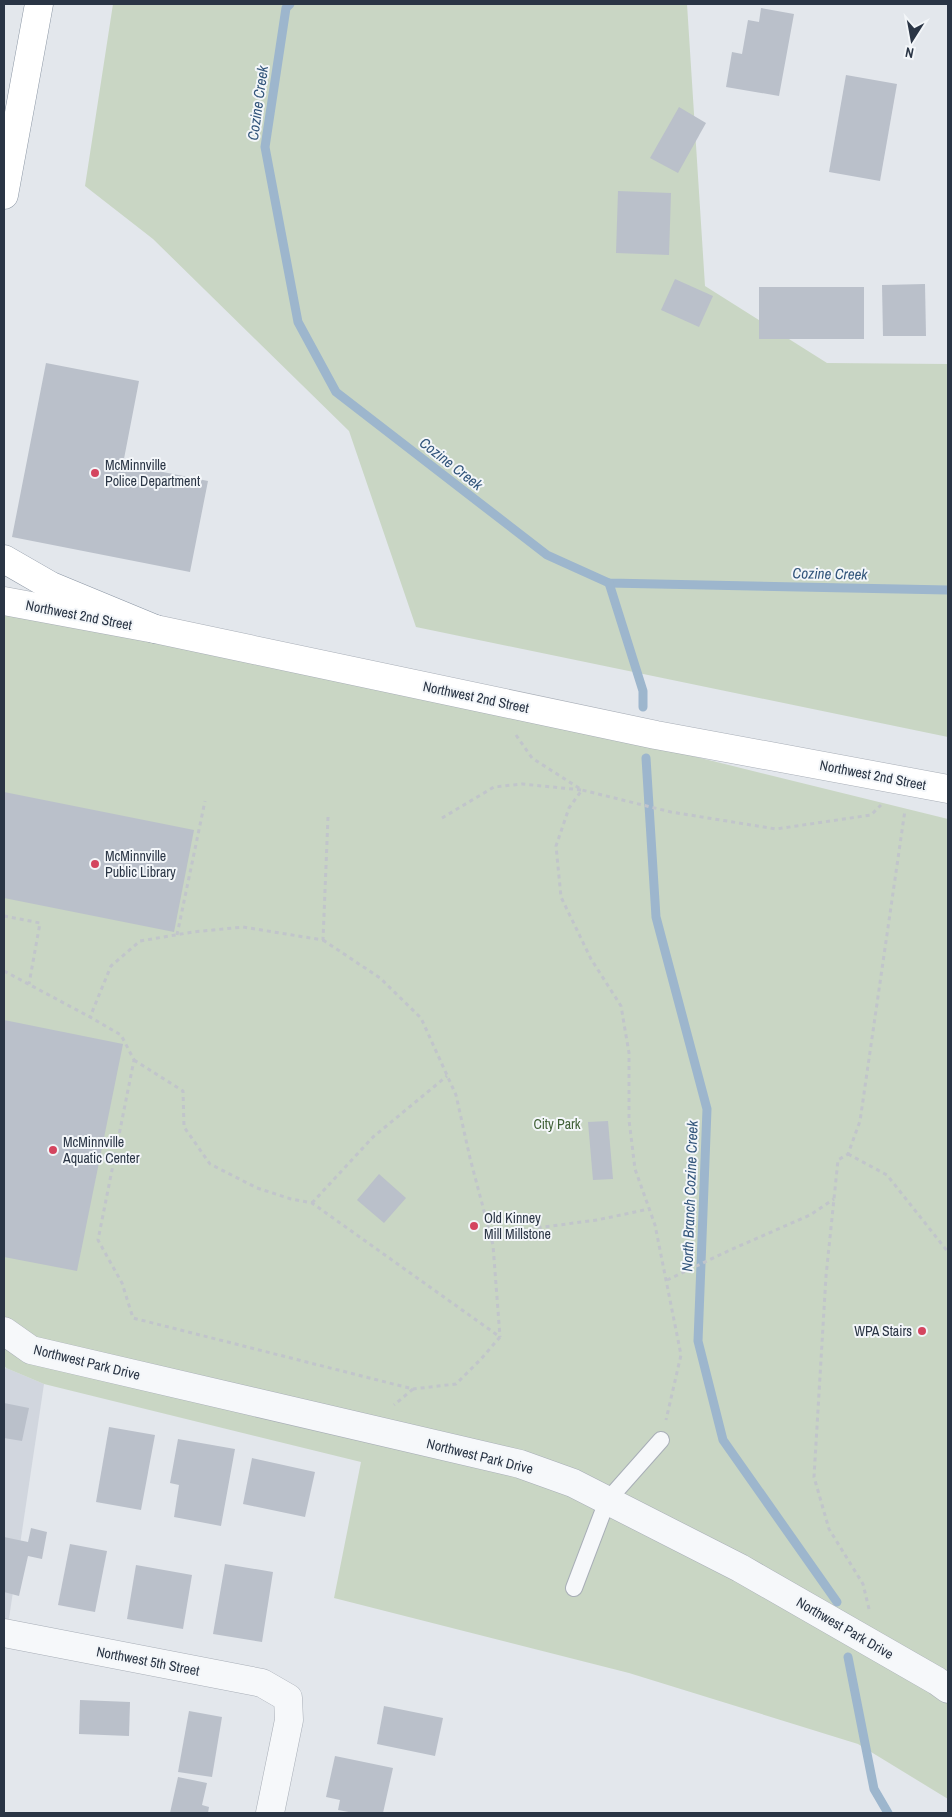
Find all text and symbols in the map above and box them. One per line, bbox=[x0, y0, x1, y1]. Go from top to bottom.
north arrow bbox=[887, 15, 937, 65]
text: N bbox=[904, 43, 915, 62]
water label: Cozine Creek bbox=[242, 63, 273, 142]
water label: Cozine Creek bbox=[415, 432, 488, 496]
place label: McMinnville Police Department bbox=[105, 456, 200, 490]
marker: McMinnville Police Department bbox=[89, 467, 101, 479]
water label: Cozine Creek bbox=[792, 562, 869, 585]
street label: Northwest 2nd Street bbox=[24, 596, 134, 634]
street label: Northwest 2nd Street bbox=[421, 677, 531, 717]
street label: Northwest 2nd Street bbox=[818, 756, 928, 794]
place label: McMinnville Public Library bbox=[105, 847, 176, 881]
marker: McMinnville Public Library bbox=[89, 858, 101, 870]
park label: City Park bbox=[533, 1115, 581, 1133]
water label: North Branch Cozine Creek bbox=[676, 1119, 703, 1272]
place label: McMinnville Aquatic Center bbox=[62, 1133, 140, 1167]
marker: McMinnville Aquatic Center bbox=[47, 1144, 59, 1156]
place label: Old Kinney Mill Millstone bbox=[484, 1209, 551, 1243]
marker: Old Kinney Mill Millstone bbox=[468, 1220, 480, 1232]
place label: WPA Stairs bbox=[854, 1322, 912, 1340]
marker: WPA Stairs bbox=[916, 1325, 928, 1337]
street label: Northwest Park Drive bbox=[32, 1340, 142, 1384]
street label: Northwest Park Drive bbox=[425, 1434, 535, 1478]
street label: Northwest Park Drive bbox=[793, 1593, 897, 1663]
street label: Northwest 5th Street bbox=[95, 1642, 201, 1680]

